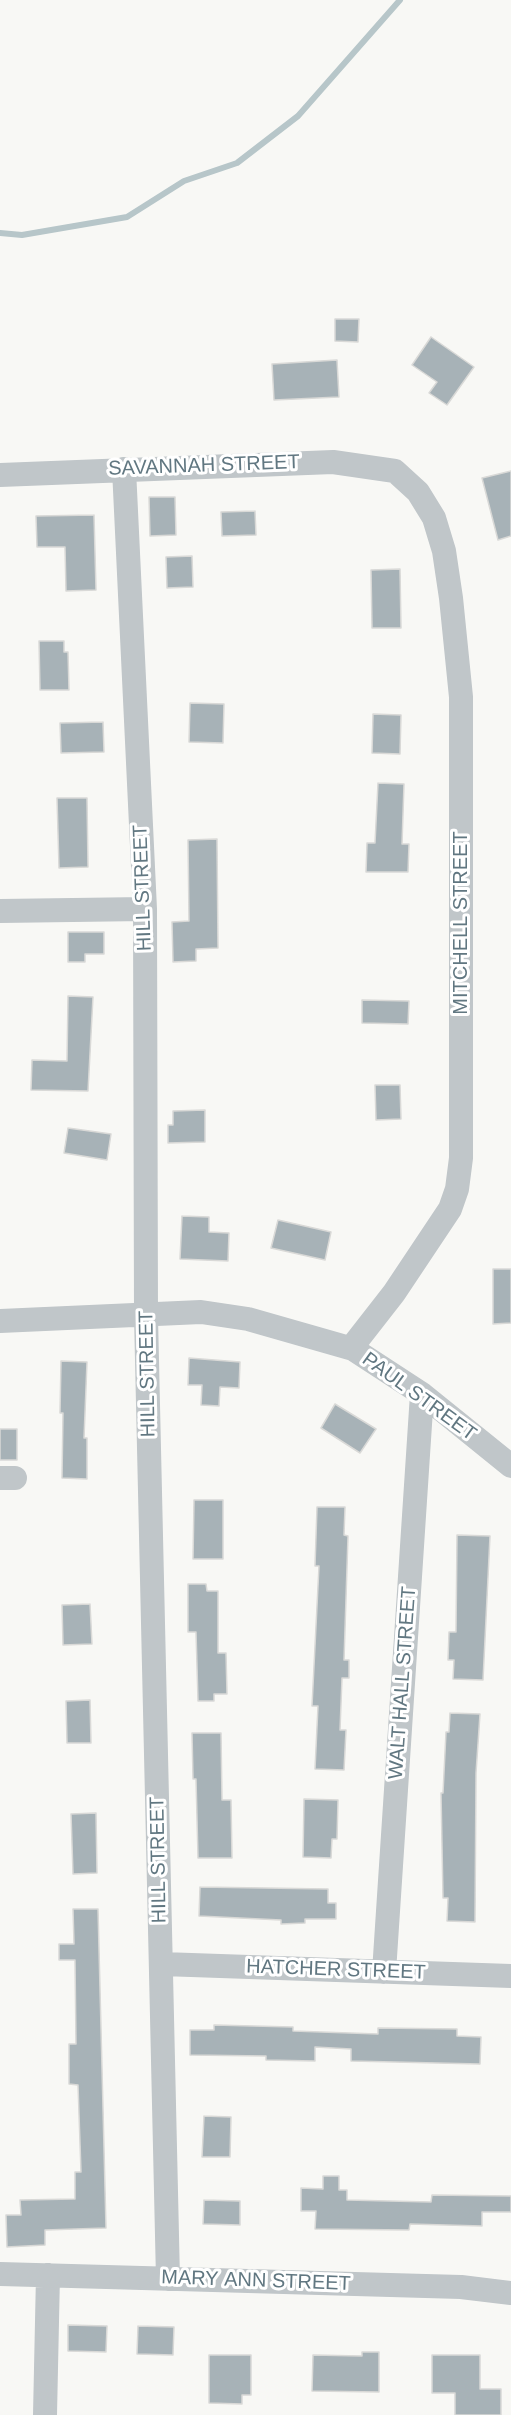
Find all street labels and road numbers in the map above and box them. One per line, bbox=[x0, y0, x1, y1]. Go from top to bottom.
street label: SAVANNAH STREET bbox=[108, 451, 300, 481]
street label: HILL STREET bbox=[129, 824, 157, 952]
street label: MITCHELL STREET bbox=[449, 831, 473, 1015]
street label: HILL STREET bbox=[135, 1310, 161, 1438]
street label: PAUL STREET bbox=[357, 1348, 481, 1446]
street label: WALT HALL STREET bbox=[384, 1586, 422, 1780]
street label: HILL STREET bbox=[146, 1796, 172, 1924]
street label: HATCHER STREET bbox=[246, 1955, 426, 1985]
street label: MARY ANN STREET bbox=[161, 2266, 351, 2296]

